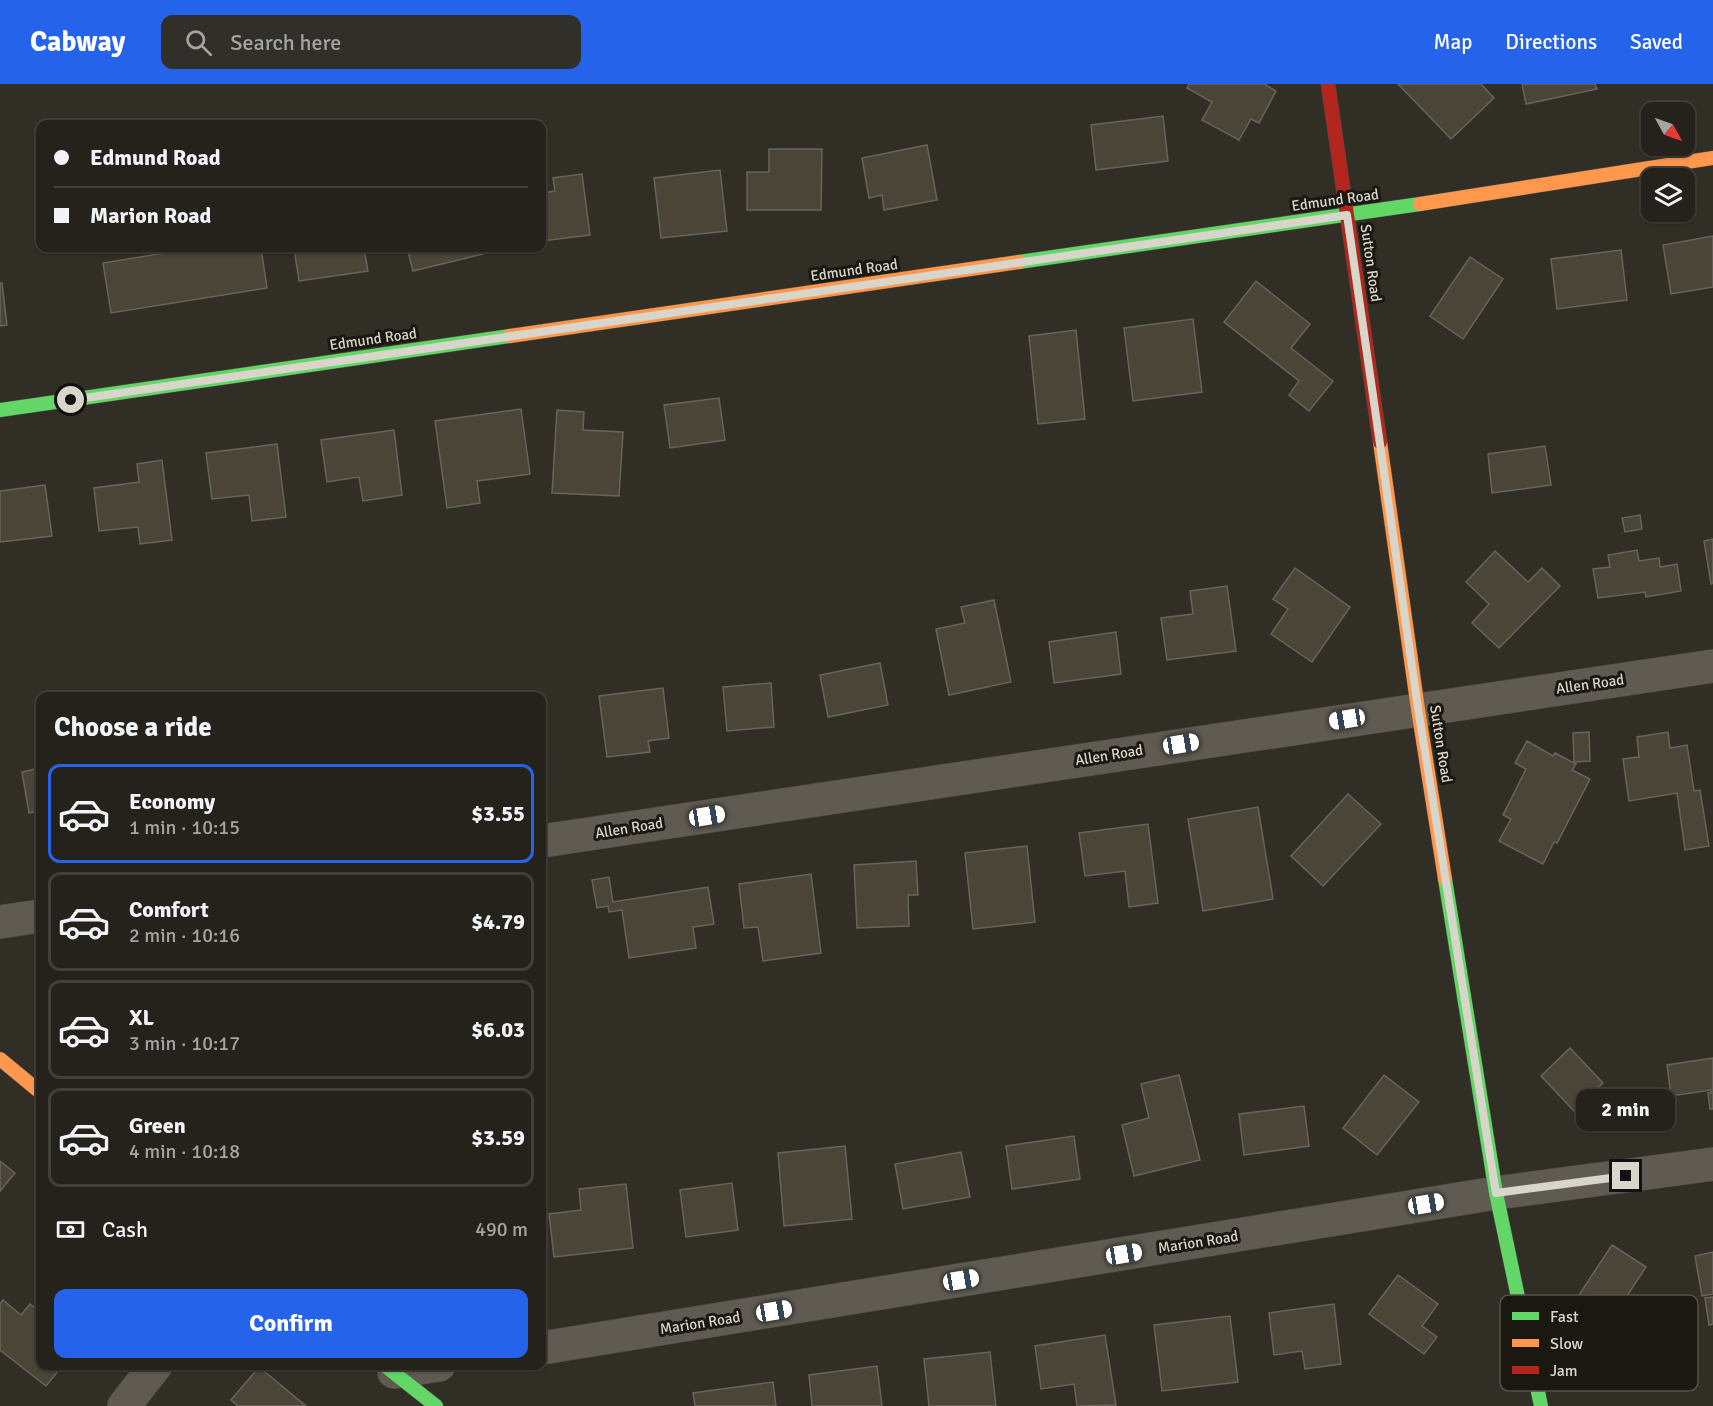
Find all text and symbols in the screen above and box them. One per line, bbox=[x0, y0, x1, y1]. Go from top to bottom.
search box bbox=[161, 15, 581, 69]
text: Cabway bbox=[30, 25, 125, 59]
icon: search bbox=[182, 26, 215, 59]
text: Search here bbox=[230, 29, 341, 56]
text: Map bbox=[1434, 29, 1472, 55]
text: Directions bbox=[1505, 29, 1597, 55]
text: Saved bbox=[1630, 29, 1683, 55]
north arrow bbox=[1641, 102, 1695, 156]
map controls bbox=[1641, 102, 1695, 222]
text: Edmund Road bbox=[90, 144, 221, 171]
button: layers bbox=[1641, 168, 1695, 222]
street label: Edmund Road bbox=[1290, 185, 1380, 215]
text: Marion Road bbox=[90, 202, 211, 229]
street label: Sutton Road bbox=[1357, 223, 1385, 303]
street label: Edmund Road bbox=[809, 255, 899, 285]
street label: Edmund Road bbox=[328, 324, 418, 354]
route start bbox=[57, 386, 84, 413]
street label: Allen Road bbox=[1555, 670, 1625, 698]
street label: Sutton Road bbox=[1426, 704, 1456, 784]
car bbox=[1328, 707, 1366, 731]
text: Choose a ride bbox=[54, 711, 212, 744]
car bbox=[1162, 732, 1200, 756]
street label: Allen Road bbox=[1074, 741, 1144, 769]
icon: car bbox=[57, 787, 111, 841]
text: Economy bbox=[129, 788, 215, 815]
text: $3.55 bbox=[471, 800, 525, 827]
car bbox=[688, 804, 726, 828]
street label: Allen Road bbox=[594, 814, 664, 842]
text: 1 min · 10:15 bbox=[129, 815, 240, 840]
icon: car bbox=[57, 895, 111, 949]
text: Comfort bbox=[129, 896, 209, 923]
text: $4.79 bbox=[471, 908, 525, 935]
text: 2 min · 10:16 bbox=[129, 923, 240, 948]
icon: car bbox=[57, 1003, 111, 1057]
text: XL bbox=[129, 1004, 154, 1031]
text: $6.03 bbox=[471, 1016, 525, 1043]
text: 3 min · 10:17 bbox=[129, 1031, 240, 1056]
callout: 2 min bbox=[1576, 1089, 1676, 1131]
text: 2 min bbox=[1601, 1097, 1650, 1122]
icon: car bbox=[57, 1111, 111, 1165]
text: Green bbox=[129, 1112, 186, 1139]
text: $3.59 bbox=[471, 1124, 525, 1151]
text: 4 min · 10:18 bbox=[129, 1139, 240, 1164]
route end bbox=[1612, 1162, 1639, 1189]
car bbox=[1407, 1192, 1445, 1216]
icon: cash bbox=[54, 1213, 87, 1246]
text: Cash bbox=[102, 1216, 148, 1243]
text: 490 m bbox=[475, 1217, 528, 1242]
street label: Marion Road bbox=[1157, 1227, 1239, 1257]
car bbox=[1105, 1242, 1143, 1266]
car bbox=[942, 1268, 980, 1292]
button: Confirm bbox=[54, 1289, 528, 1358]
legend bbox=[1500, 1295, 1698, 1391]
car bbox=[755, 1299, 793, 1323]
text: Fast bbox=[1550, 1307, 1579, 1327]
street label: Marion Road bbox=[659, 1308, 741, 1338]
text: Slow bbox=[1550, 1334, 1584, 1354]
text: Jam bbox=[1550, 1361, 1578, 1381]

